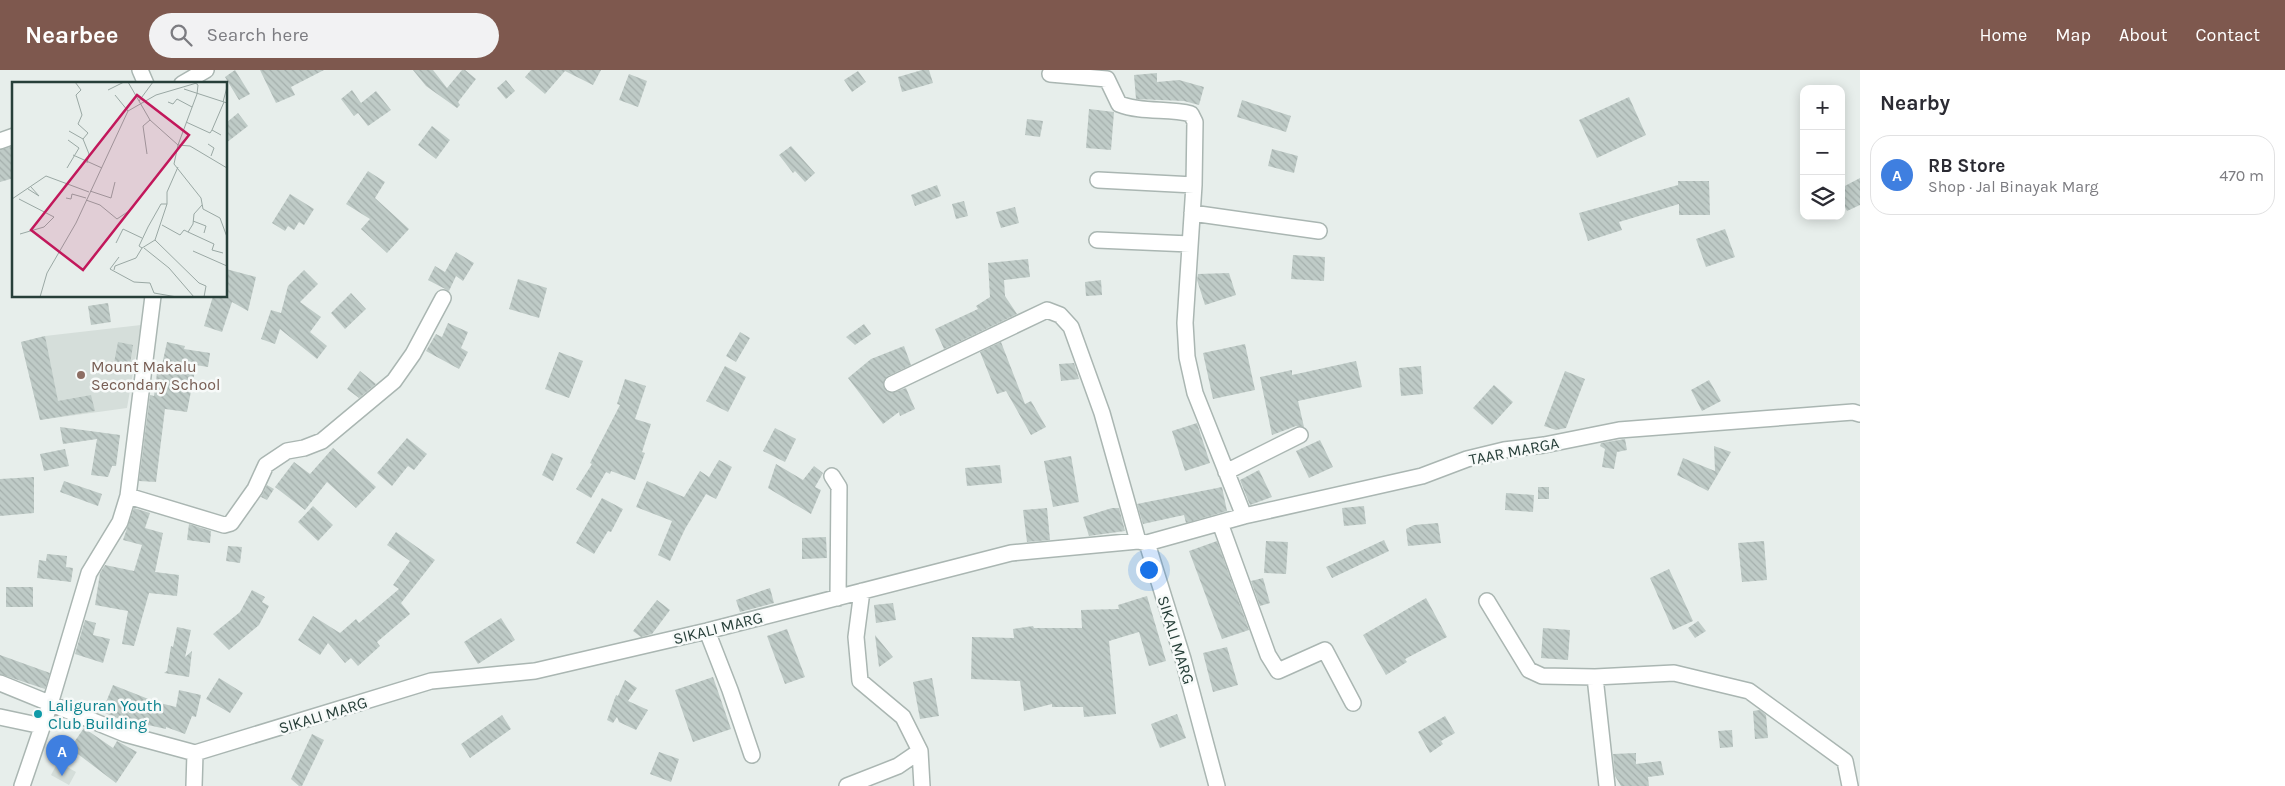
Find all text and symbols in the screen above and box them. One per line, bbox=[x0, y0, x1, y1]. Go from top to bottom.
search box bbox=[149, 13, 499, 58]
text: Nearbee bbox=[25, 21, 119, 49]
icon: search bbox=[167, 21, 195, 49]
text: Search here bbox=[207, 24, 309, 46]
text: Home bbox=[1979, 24, 2027, 46]
text: Map bbox=[2055, 24, 2091, 46]
text: About bbox=[2119, 24, 2168, 46]
text: Contact bbox=[2196, 24, 2260, 46]
inset map bbox=[12, 82, 228, 298]
map controls bbox=[1800, 85, 1845, 220]
button: + bbox=[1800, 85, 1845, 130]
text: Nearby bbox=[1880, 91, 1950, 115]
button: − bbox=[1800, 130, 1845, 175]
text: RB Store bbox=[1928, 155, 2005, 177]
text: A bbox=[1892, 166, 1902, 185]
text: 470 m bbox=[2219, 166, 2264, 185]
button: layers bbox=[1800, 175, 1845, 220]
text: Shop · Jal Binayak Marg bbox=[1928, 177, 2099, 196]
place label: Mount Makalu Secondary School bbox=[91, 357, 220, 394]
marker: Mount Makalu Secondary School bbox=[75, 369, 87, 381]
street label: TAAR MARGA bbox=[1467, 433, 1561, 469]
your location bbox=[1136, 557, 1162, 583]
street label: SIKALI MARG bbox=[1154, 593, 1198, 687]
street label: SIKALI MARG bbox=[671, 608, 765, 648]
street label: SIKALI MARG bbox=[276, 693, 370, 737]
place label: Laliguran Youth Club Building bbox=[48, 696, 162, 733]
marker: Laliguran Youth Club Building bbox=[32, 708, 44, 720]
pin: A bbox=[46, 735, 78, 776]

